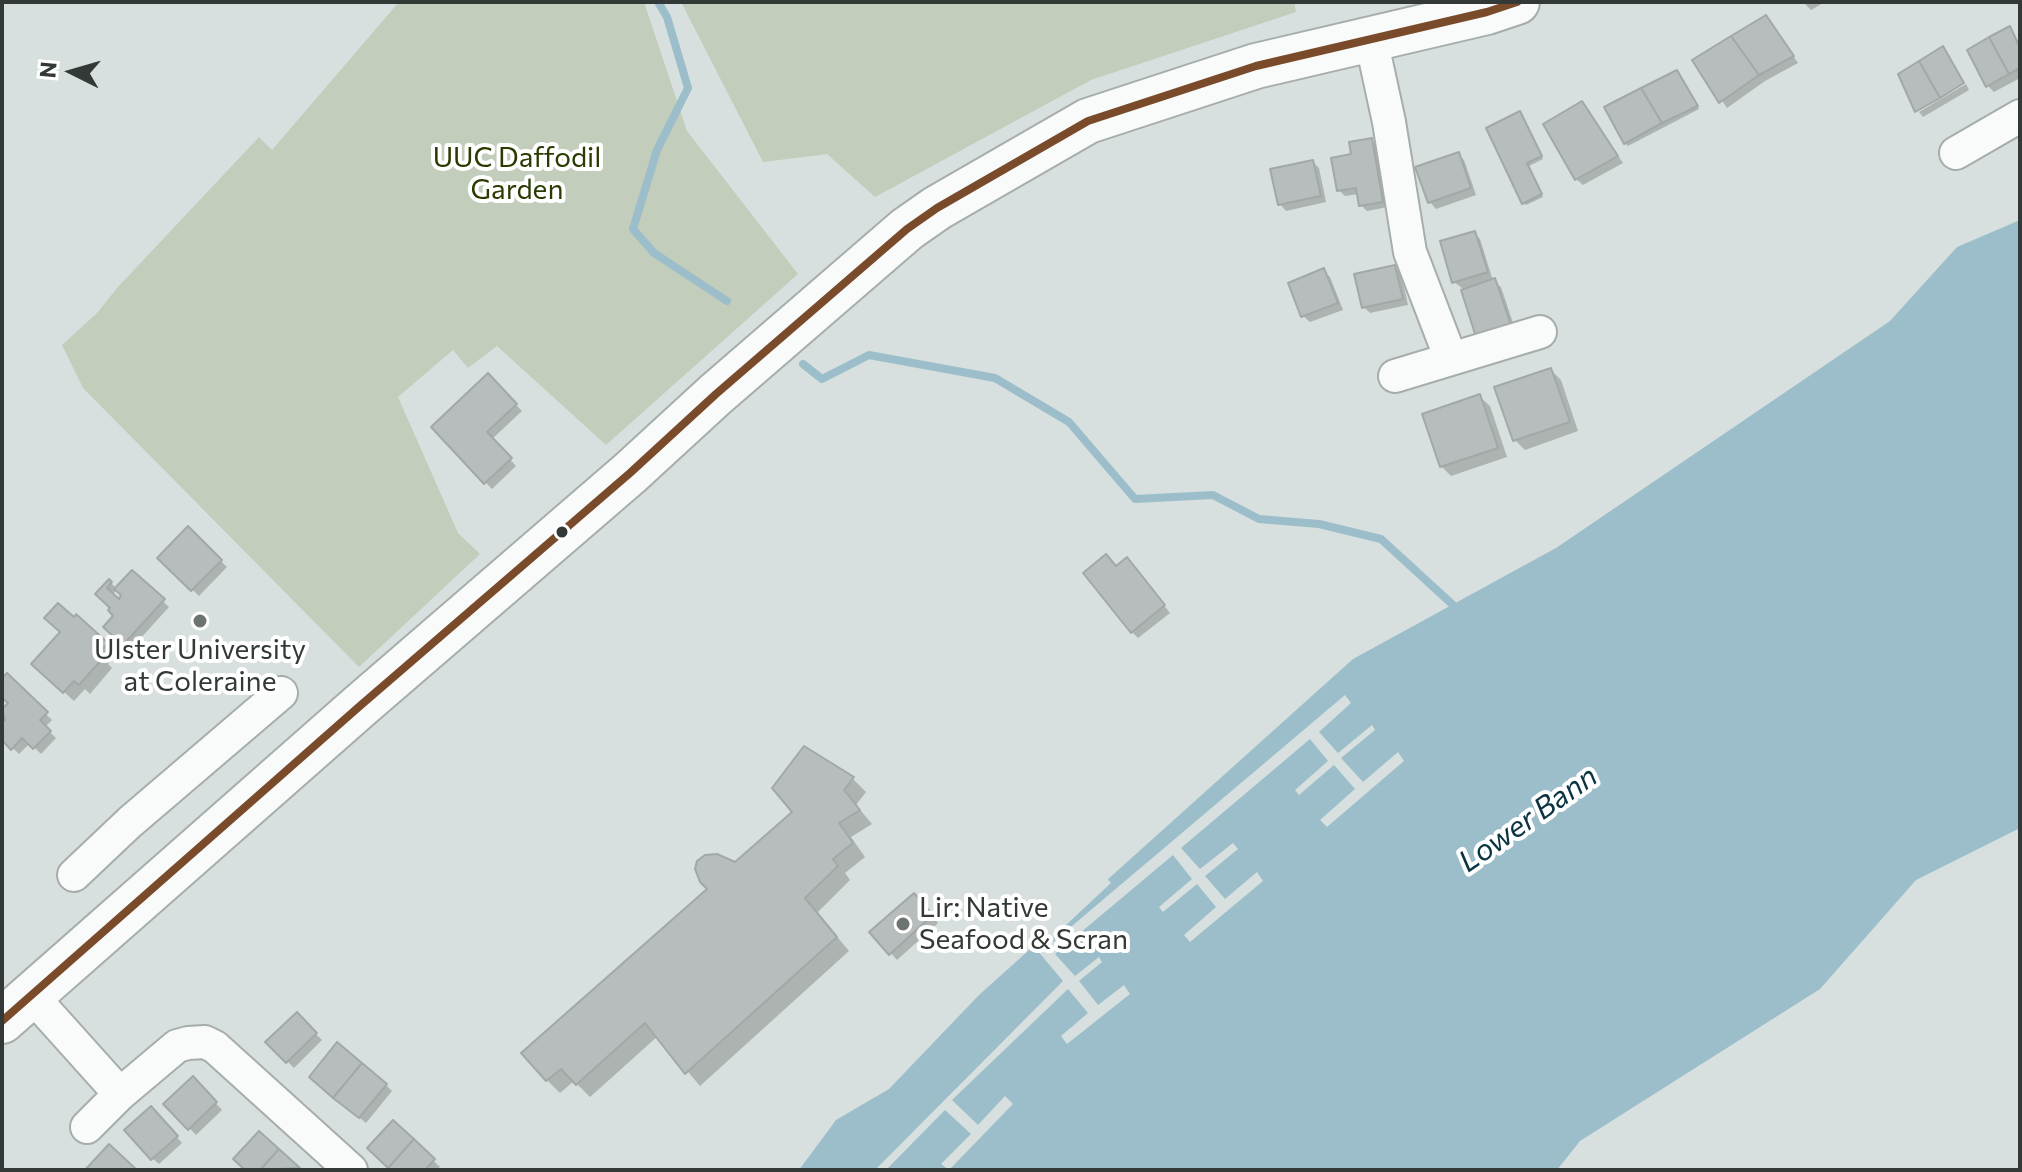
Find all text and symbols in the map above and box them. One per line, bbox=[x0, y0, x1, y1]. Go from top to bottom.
north arrow bbox=[32, 32, 112, 112]
text: N bbox=[33, 60, 62, 79]
park label: UUC Daffodil Garden bbox=[433, 141, 601, 207]
unlabelled marker bbox=[554, 524, 570, 540]
marker: Ulster University at Coleraine bbox=[191, 612, 209, 630]
place label: Ulster University at Coleraine bbox=[94, 633, 306, 699]
water label: Lower Bann bbox=[1452, 758, 1604, 880]
place label: Lir: Native Seafood & Scran bbox=[919, 891, 1128, 957]
marker: Lir: Native Seafood & Scran bbox=[894, 915, 912, 933]

